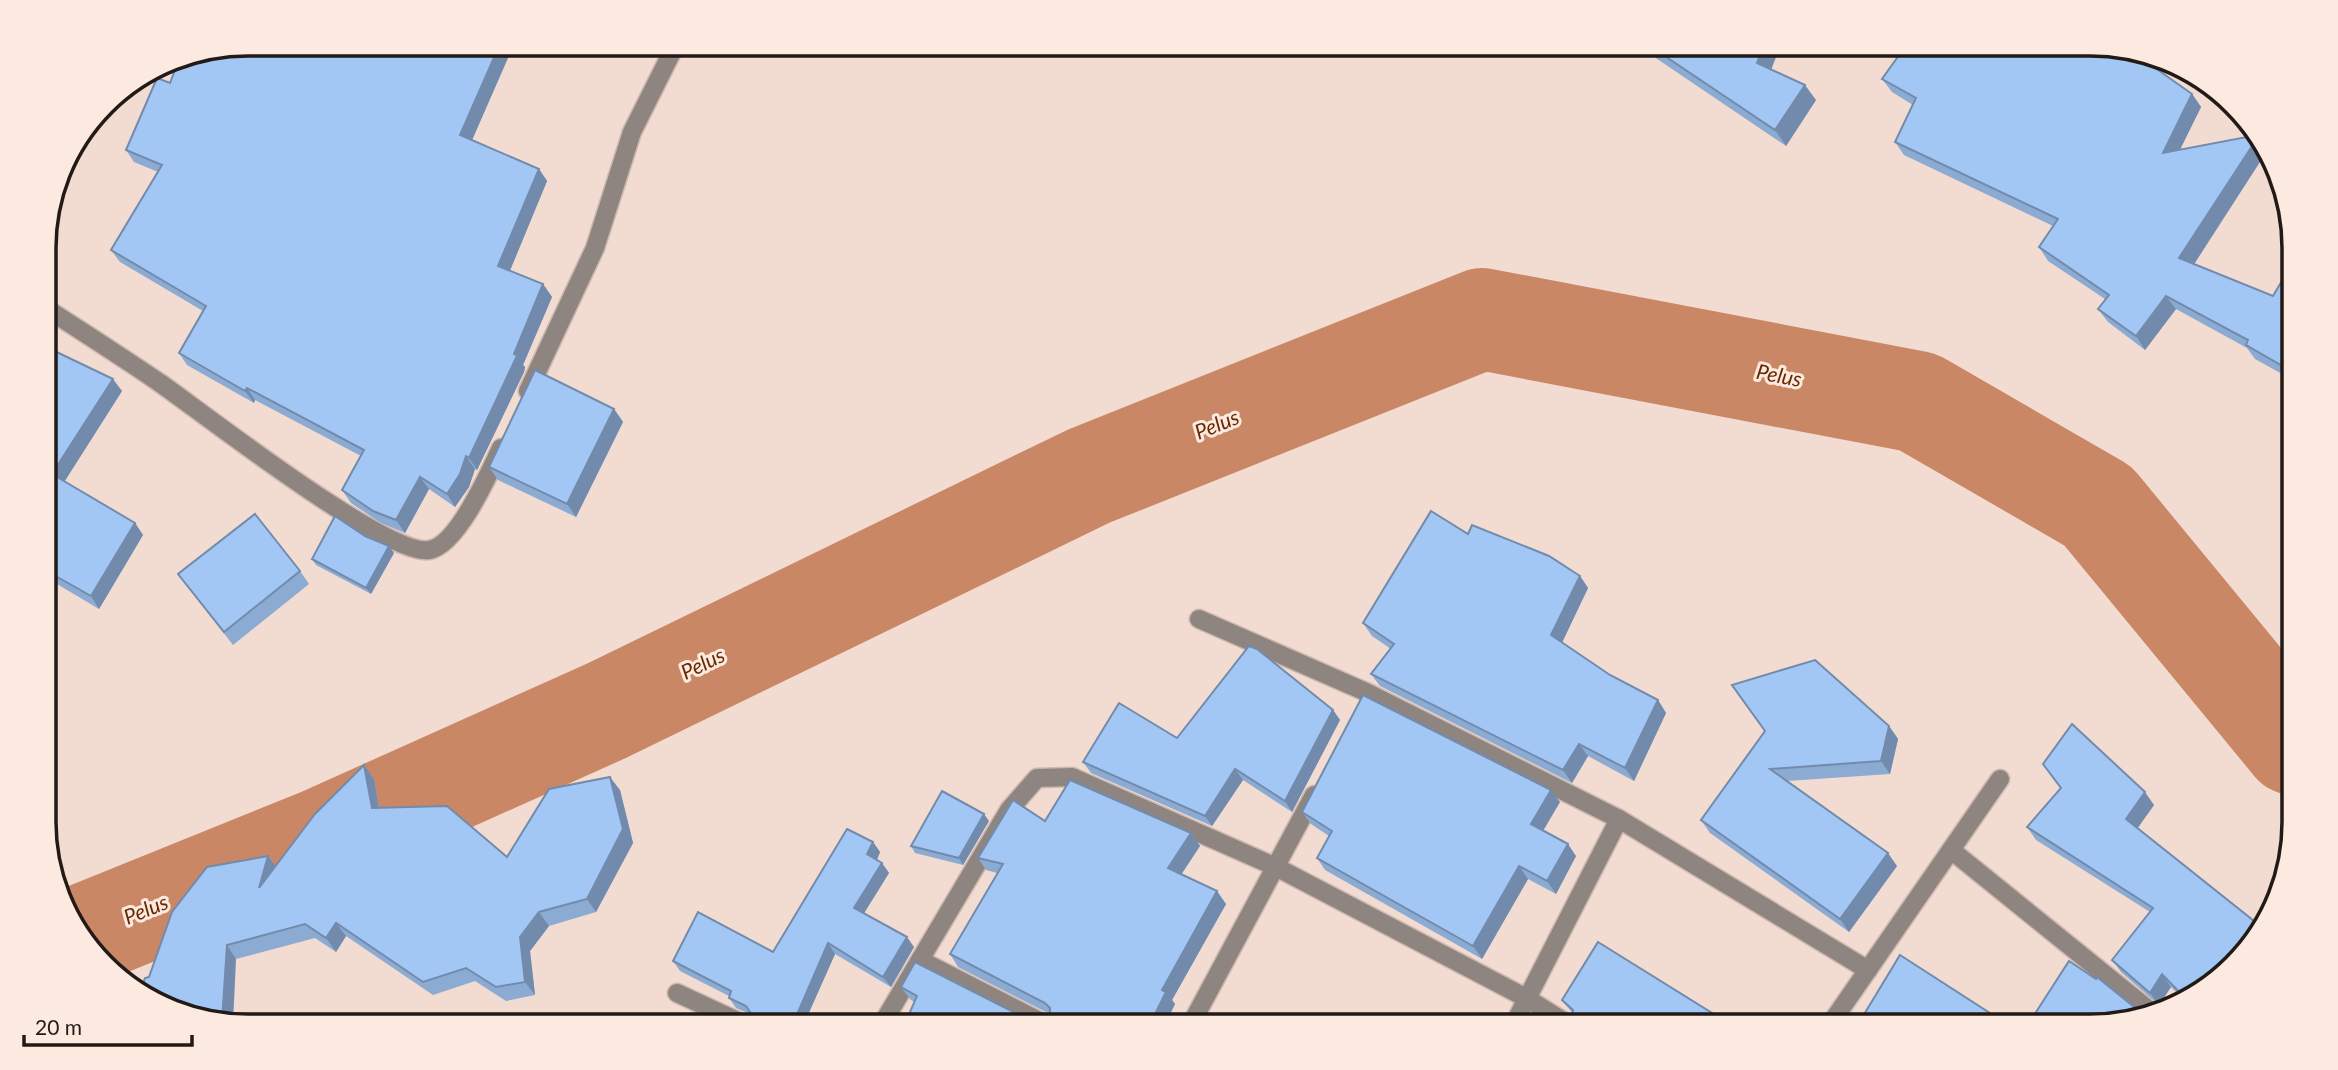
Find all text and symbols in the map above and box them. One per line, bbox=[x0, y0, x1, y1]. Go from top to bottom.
water label: Pelus bbox=[1755, 358, 1804, 391]
water label: Pelus bbox=[1191, 403, 1242, 444]
water label: Pelus bbox=[676, 641, 728, 684]
water label: Pelus bbox=[120, 888, 171, 929]
scale bar bbox=[24, 1004, 192, 1048]
text: 20 m bbox=[35, 1014, 82, 1039]

